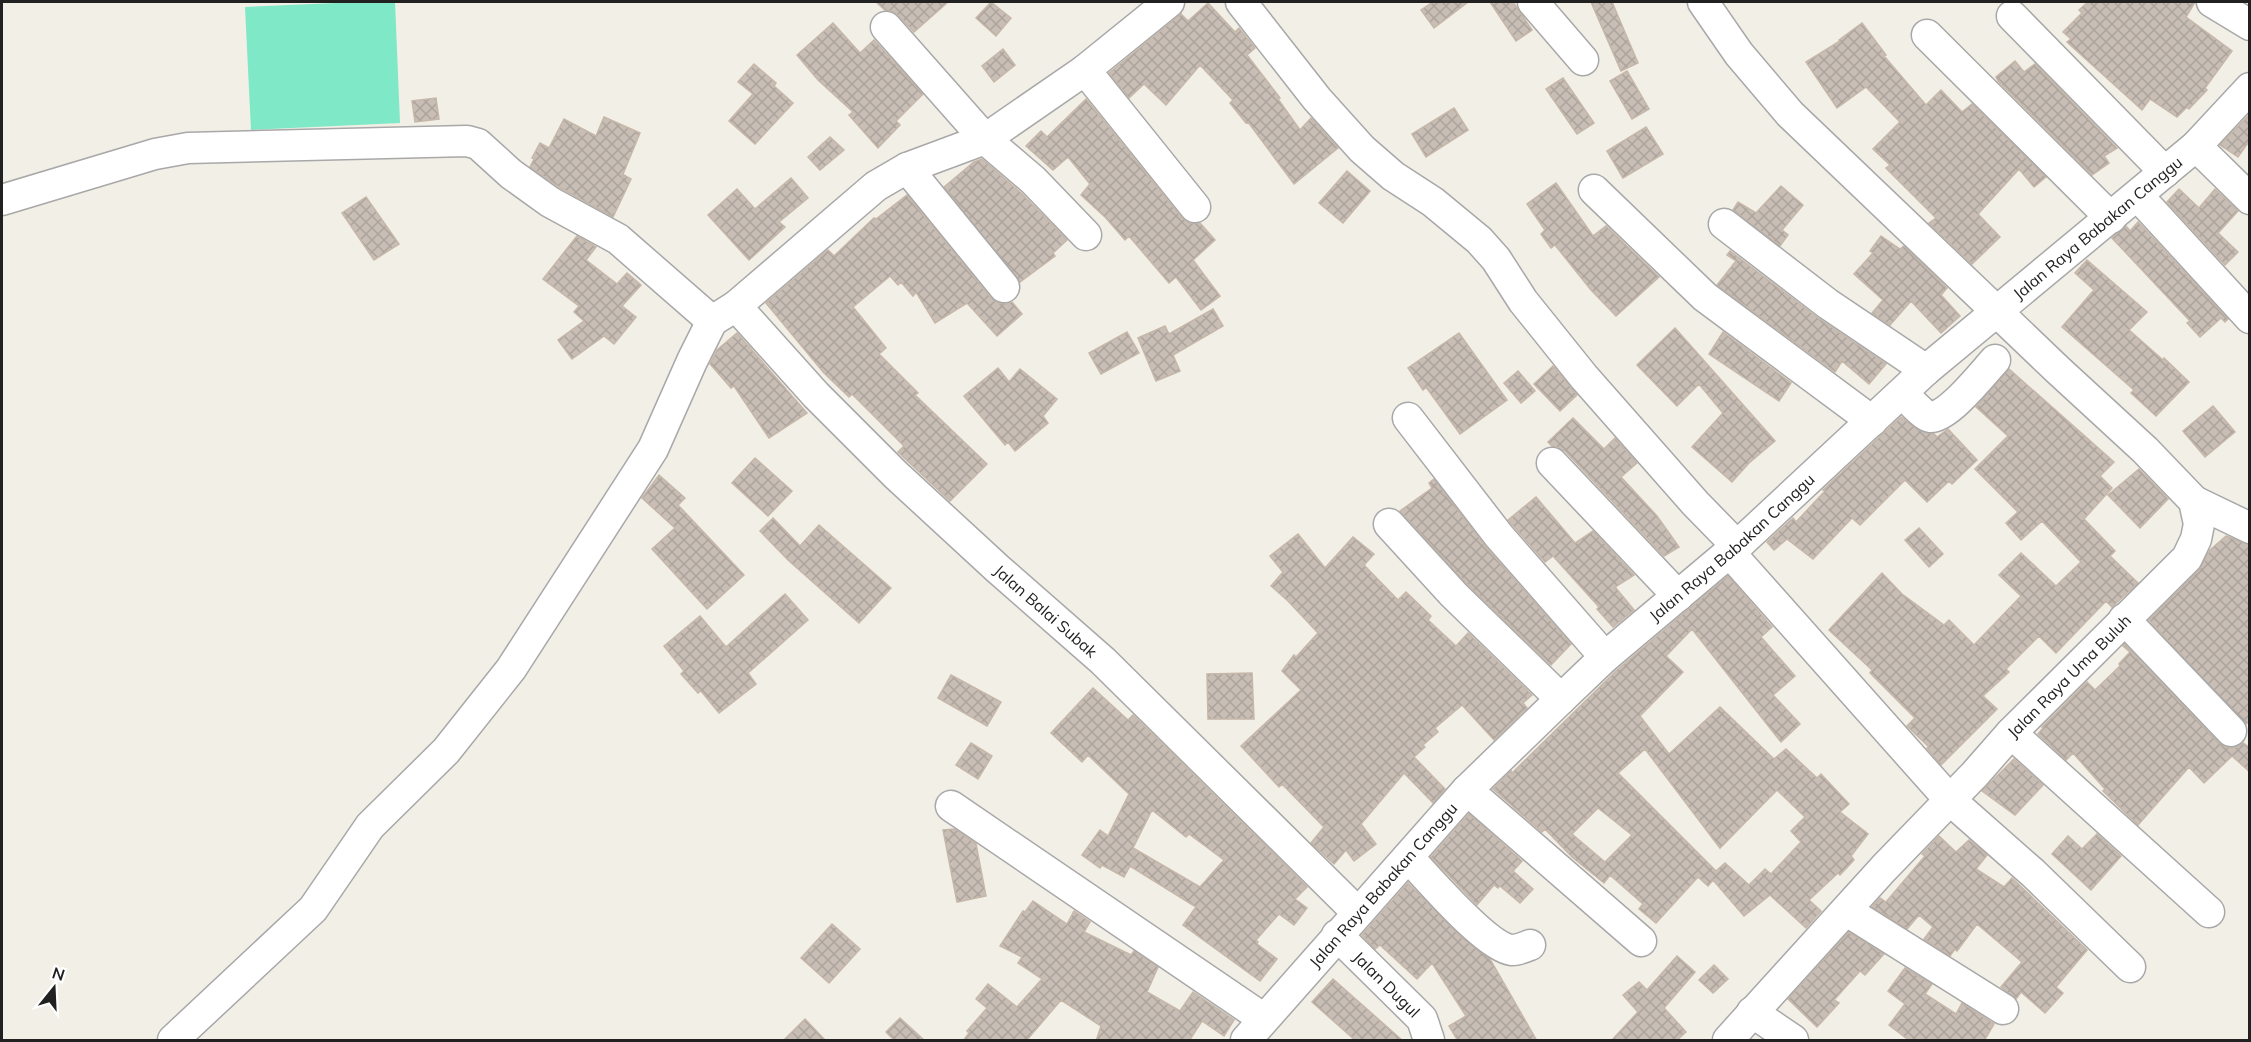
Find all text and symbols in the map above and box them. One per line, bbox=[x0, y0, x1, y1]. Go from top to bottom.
street label: Jalan Raya Babakan Canggu bbox=[2009, 152, 2186, 304]
street label: Jalan Raya Babakan Canggu bbox=[1645, 469, 1819, 626]
street label: Jalan Balai Subak bbox=[990, 560, 1102, 662]
street label: Jalan Raya Uma Buluh bbox=[2003, 610, 2135, 742]
street label: Jalan Raya Babakan Canggu bbox=[1305, 798, 1461, 972]
street label: Jalan Dugul bbox=[1349, 947, 1424, 1021]
north arrow bbox=[24, 958, 84, 1018]
text: N bbox=[50, 962, 67, 985]

